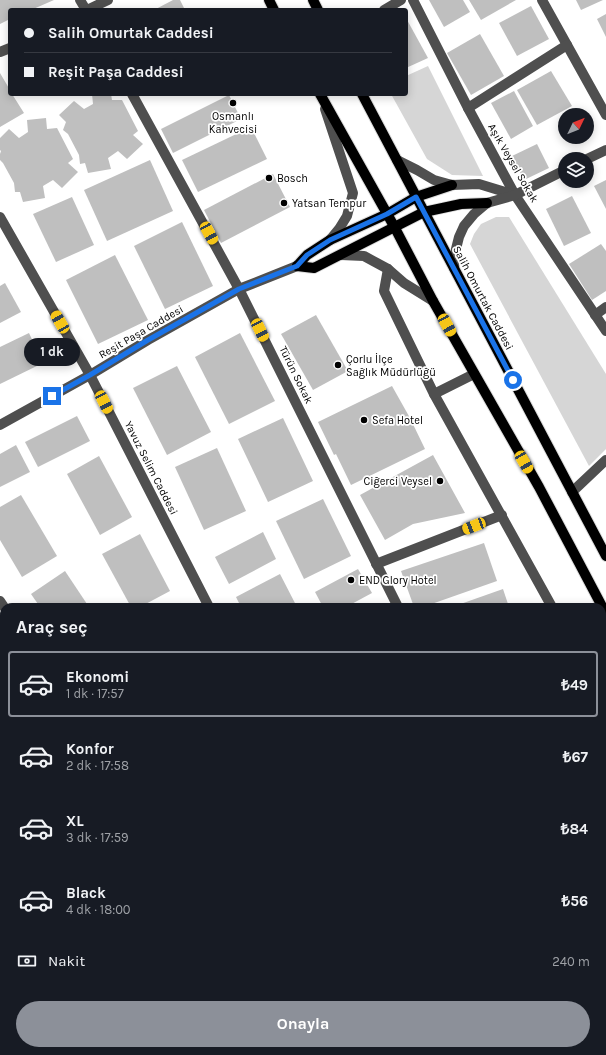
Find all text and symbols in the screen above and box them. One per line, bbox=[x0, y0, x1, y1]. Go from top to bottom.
text: Salih Omurtak Caddesi bbox=[48, 24, 214, 42]
text: Reşit Paşa Caddesi bbox=[48, 63, 184, 81]
marker: Osmanlı Kahvecisi bbox=[228, 98, 238, 108]
north arrow bbox=[558, 108, 594, 144]
map controls bbox=[558, 108, 594, 188]
place label: Osmanlı Kahvecisi bbox=[209, 110, 257, 136]
street label: Aşık Veysel Sokak bbox=[485, 121, 541, 205]
button: layers bbox=[558, 152, 594, 188]
place label: Bosch bbox=[277, 172, 308, 185]
marker: Bosch bbox=[264, 173, 274, 183]
place label: Yatsan Tempur bbox=[292, 197, 366, 210]
marker: Yatsan Tempur bbox=[279, 198, 289, 208]
car bbox=[198, 220, 220, 246]
street label: Salih Omurtak Caddesi bbox=[450, 244, 516, 352]
street label: Reşit Paşa Caddesi bbox=[96, 303, 186, 361]
car bbox=[49, 309, 71, 335]
car bbox=[436, 312, 458, 338]
car bbox=[249, 317, 271, 343]
callout: 1 dk bbox=[24, 338, 80, 366]
text: 1 dk bbox=[40, 344, 64, 359]
street label: Türün Sokak bbox=[276, 344, 316, 406]
place label: Çorlu İlçe Sağlık Müdürlüğü bbox=[346, 352, 436, 379]
marker: Çorlu İlçe Sağlık Müdürlüğü bbox=[333, 360, 343, 370]
route start bbox=[504, 371, 522, 389]
route end bbox=[43, 387, 61, 405]
car bbox=[93, 389, 115, 415]
place label: Sefa Hotel bbox=[372, 414, 423, 427]
marker: Sefa Hotel bbox=[359, 415, 369, 425]
street label: Yavuz Selim Caddesi bbox=[122, 419, 180, 517]
car bbox=[513, 449, 535, 475]
place label: Ciğerci Veysel bbox=[363, 475, 432, 488]
marker: Ciğerci Veysel bbox=[435, 476, 445, 486]
car bbox=[461, 516, 487, 536]
place label: END Glory Hotel bbox=[359, 574, 437, 587]
marker: END Glory Hotel bbox=[346, 575, 356, 585]
text: Araç seç bbox=[16, 616, 88, 638]
icon: car bbox=[18, 666, 54, 702]
text: Ekonomi bbox=[66, 668, 129, 686]
text: ₺49 bbox=[561, 676, 588, 694]
text: 1 dk · 17:57 bbox=[66, 686, 124, 701]
icon: car bbox=[18, 738, 54, 774]
text: Konfor bbox=[66, 740, 114, 758]
text: ₺67 bbox=[563, 748, 588, 766]
text: 2 dk · 17:58 bbox=[66, 758, 129, 773]
icon: car bbox=[18, 810, 54, 846]
text: XL bbox=[66, 812, 84, 830]
text: ₺84 bbox=[561, 820, 588, 838]
text: 3 dk · 17:59 bbox=[66, 830, 129, 845]
icon: car bbox=[18, 882, 54, 918]
text: Black bbox=[66, 884, 106, 902]
text: ₺56 bbox=[562, 892, 588, 910]
text: 4 dk · 18:00 bbox=[66, 902, 131, 917]
icon: cash bbox=[16, 950, 38, 972]
text: Nakit bbox=[48, 952, 85, 970]
text: 240 m bbox=[552, 954, 590, 969]
button: Onayla bbox=[16, 1001, 590, 1047]

